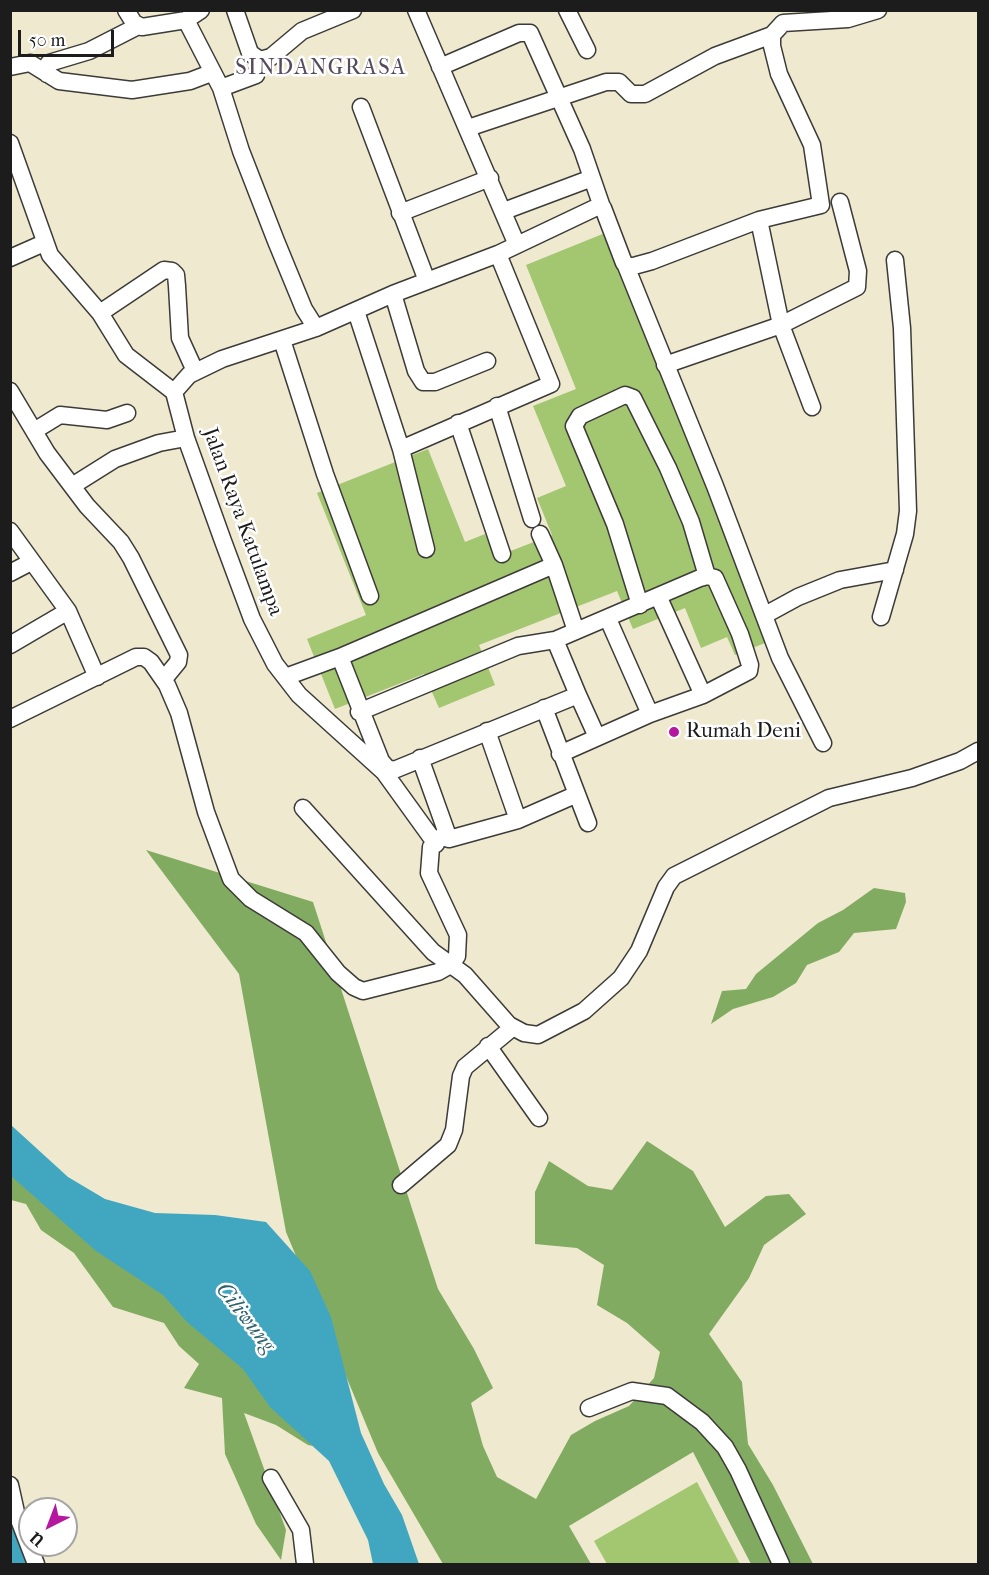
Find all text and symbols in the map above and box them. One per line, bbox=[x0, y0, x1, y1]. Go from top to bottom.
scale bar bbox=[21, 18, 117, 56]
text: 50 m bbox=[29, 30, 65, 51]
district label: SINDANGRASA bbox=[235, 56, 407, 82]
street label: Jalan Raya Katulampa bbox=[196, 425, 288, 619]
place label: Rumah Deni bbox=[686, 719, 801, 745]
marker: Rumah Deni bbox=[667, 725, 681, 739]
water label: Ciliwung bbox=[210, 1278, 280, 1358]
north arrow bbox=[18, 1497, 78, 1557]
text: U bbox=[26, 1528, 48, 1550]

